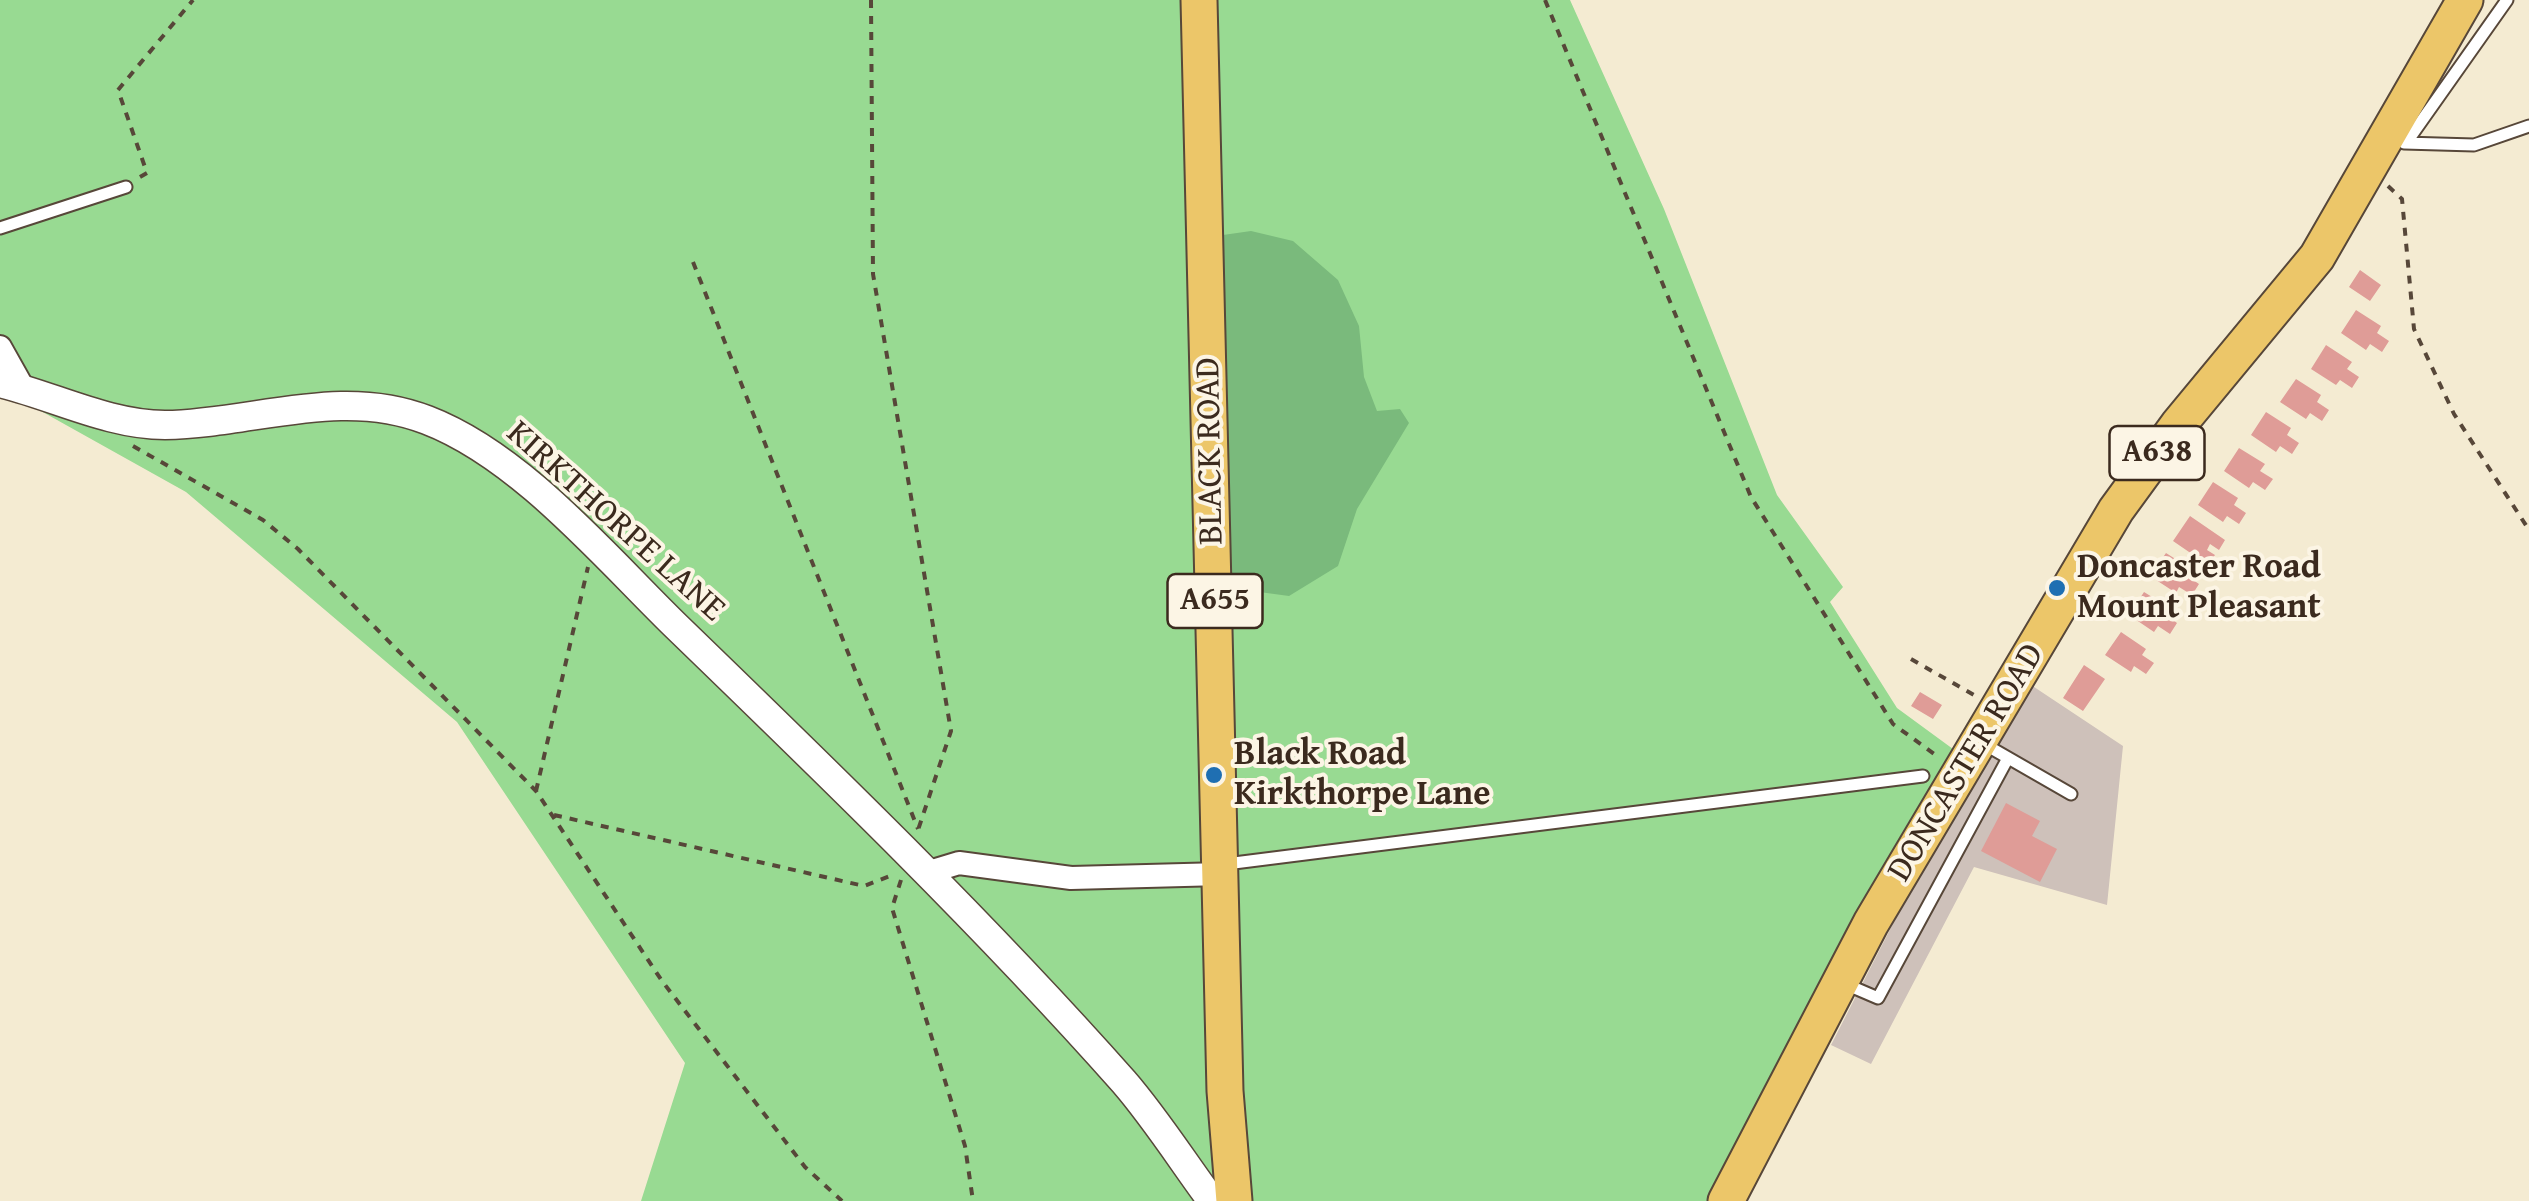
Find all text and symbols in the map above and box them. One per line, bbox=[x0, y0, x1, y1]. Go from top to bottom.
street label: BLACK ROAD bbox=[1188, 357, 1234, 545]
street label: KIRKTHORPE LANE bbox=[497, 413, 733, 631]
road number: A638 bbox=[2110, 426, 2204, 480]
place label: Doncaster Road Mount Pleasant bbox=[2077, 547, 2321, 629]
road number: A655 bbox=[1168, 574, 1262, 628]
marker: Doncaster Road Mount Pleasant bbox=[2046, 577, 2068, 599]
street label: DONCASTER ROAD bbox=[1880, 637, 2054, 889]
place label: Black Road Kirkthorpe Lane bbox=[1234, 734, 1490, 816]
marker: Black Road Kirkthorpe Lane bbox=[1203, 764, 1225, 786]

